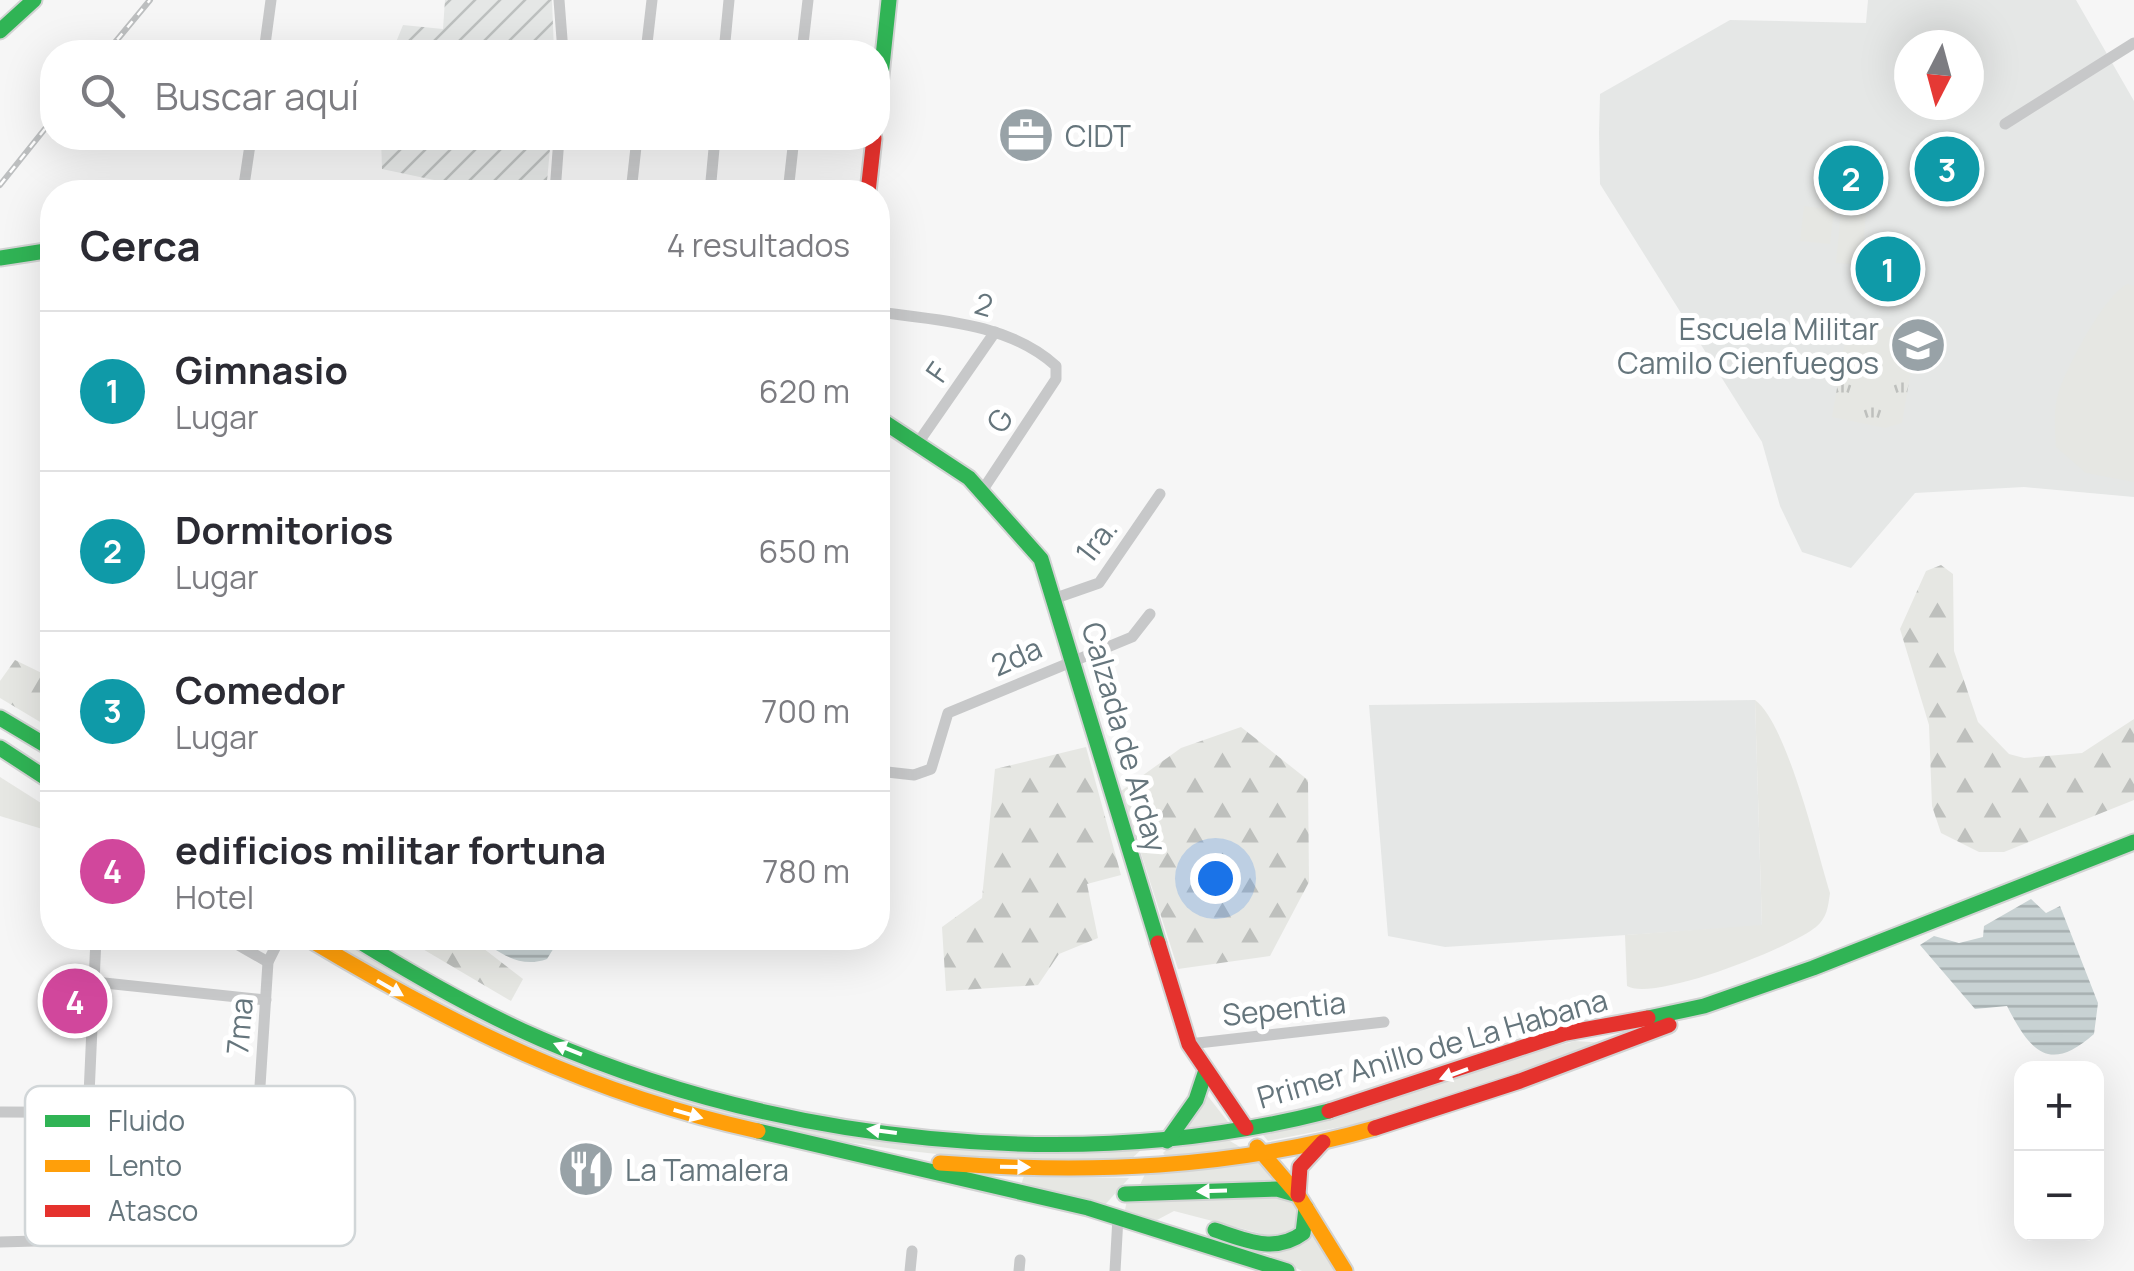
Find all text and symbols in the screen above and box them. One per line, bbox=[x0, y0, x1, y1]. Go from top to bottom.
north arrow bbox=[1894, 30, 1984, 120]
search box bbox=[40, 40, 890, 150]
icon: search bbox=[75, 68, 130, 123]
text: Buscar aquí bbox=[155, 69, 359, 121]
office icon: CIDT bbox=[996, 105, 1056, 165]
place label: CIDT bbox=[1065, 115, 1131, 156]
pin: 3 bbox=[1914, 132, 1980, 206]
pin: 2 bbox=[1818, 140, 1884, 216]
text: Cerca bbox=[80, 216, 201, 274]
text: 4 resultados bbox=[666, 223, 850, 267]
pin: 1 bbox=[1856, 232, 1920, 306]
street label: 2 bbox=[970, 282, 998, 326]
place label: Escuela Militar Camilo Cienfuegos bbox=[1617, 308, 1879, 383]
school or university icon: Escuela Militar Camilo Cienfuegos bbox=[1888, 315, 1948, 375]
text: Gimnasio bbox=[175, 343, 348, 395]
street label: F bbox=[916, 354, 958, 390]
text: 1 bbox=[105, 369, 120, 413]
text: 620 m bbox=[759, 369, 850, 413]
text: Lugar bbox=[175, 395, 259, 439]
street label: G bbox=[976, 400, 1022, 440]
text: Dormitorios bbox=[175, 503, 393, 555]
street label: 1ra. bbox=[1066, 509, 1126, 571]
text: 2 bbox=[103, 529, 122, 573]
text: 650 m bbox=[759, 529, 850, 573]
text: Lugar bbox=[175, 555, 259, 599]
street label: Calzada de Arday bbox=[1073, 617, 1177, 857]
street label: 2da bbox=[984, 627, 1048, 685]
text: Comedor bbox=[175, 663, 345, 715]
text: 3 bbox=[103, 689, 122, 733]
text: 700 m bbox=[761, 689, 850, 733]
text: Lugar bbox=[175, 715, 259, 759]
text: edificios militar fortuna bbox=[175, 823, 606, 875]
text: 4 bbox=[103, 849, 122, 893]
text: 780 m bbox=[762, 849, 850, 893]
your location bbox=[1190, 853, 1241, 904]
text: Hotel bbox=[175, 875, 254, 919]
pin: 4 bbox=[42, 964, 108, 1038]
one-way arrow bbox=[376, 978, 404, 996]
street label: Primer Anillo de La Habana bbox=[1252, 978, 1612, 1118]
street label: Sepentia bbox=[1220, 981, 1348, 1035]
street label: 7ma bbox=[216, 996, 262, 1056]
one-way arrow bbox=[553, 1041, 583, 1057]
map controls bbox=[2014, 1061, 2104, 1241]
button: + bbox=[2014, 1061, 2104, 1151]
one-way arrow bbox=[1439, 1067, 1469, 1082]
legend bbox=[25, 1086, 355, 1246]
text: Fluido bbox=[108, 1101, 185, 1139]
one-way arrow bbox=[673, 1107, 704, 1122]
one-way arrow bbox=[866, 1122, 898, 1138]
restaurant icon: La Tamalera bbox=[556, 1139, 616, 1199]
text: Lento bbox=[108, 1146, 182, 1184]
place label: La Tamalera bbox=[625, 1149, 789, 1190]
button: − bbox=[2014, 1151, 2104, 1241]
one-way arrow bbox=[1000, 1159, 1032, 1175]
one-way arrow bbox=[1196, 1184, 1228, 1200]
text: Atasco bbox=[108, 1191, 198, 1229]

